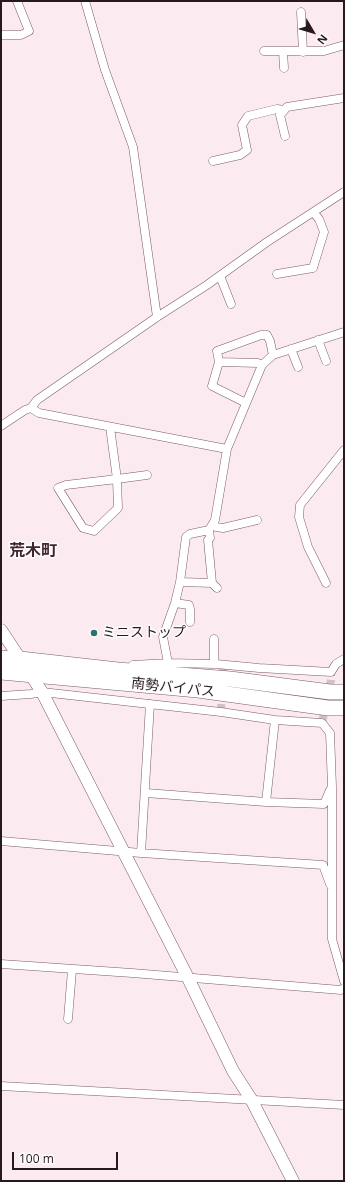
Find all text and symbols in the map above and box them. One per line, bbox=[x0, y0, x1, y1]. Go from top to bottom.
north arrow bbox=[293, 12, 333, 52]
text: N bbox=[314, 32, 332, 48]
district label: 荒木町 bbox=[9, 541, 57, 561]
place label: ミニストップ bbox=[102, 625, 186, 641]
marker: ミニストップ bbox=[89, 628, 99, 638]
street label: 南勢バイパス bbox=[130, 675, 216, 701]
scale bar bbox=[14, 1144, 120, 1170]
text: 100 m bbox=[19, 1150, 54, 1167]

